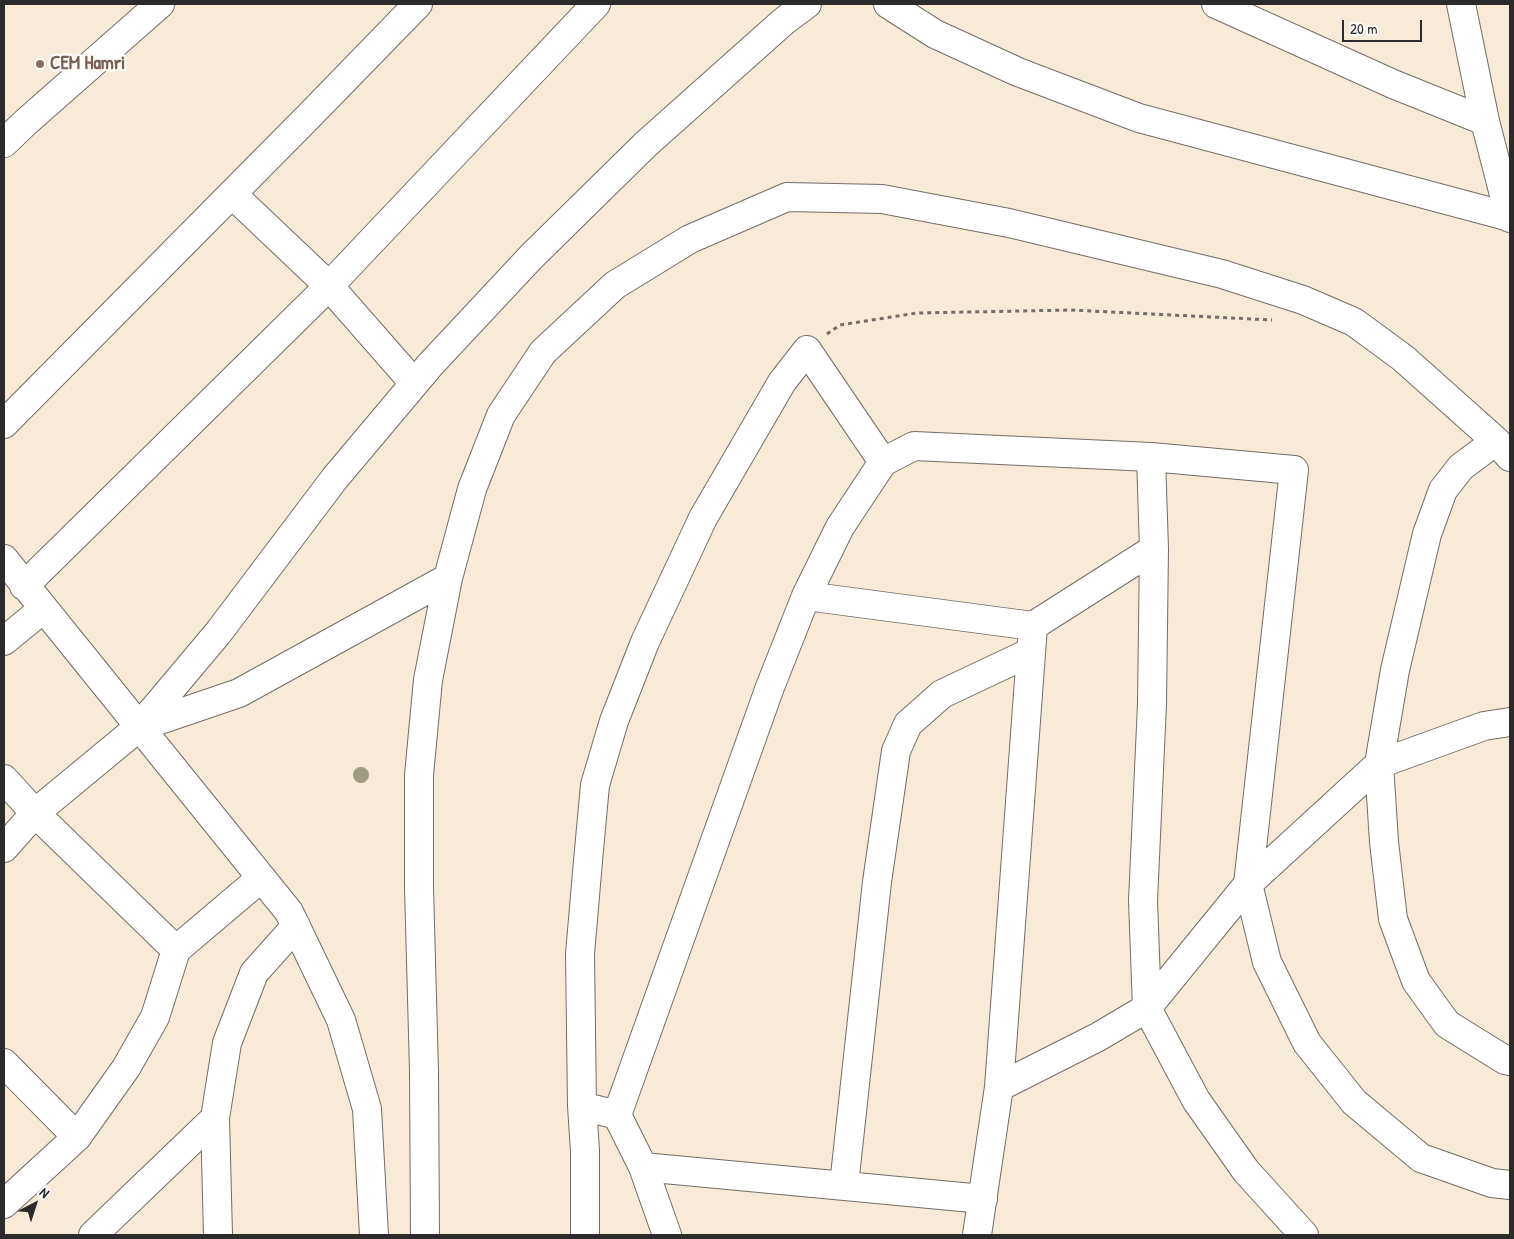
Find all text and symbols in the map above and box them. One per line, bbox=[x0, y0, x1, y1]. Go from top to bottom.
scale bar bbox=[1344, 10, 1424, 42]
text: 20 m bbox=[1350, 18, 1377, 39]
place label: CEM Hamri bbox=[50, 53, 125, 75]
marker: CEM Hamri bbox=[34, 58, 46, 70]
north arrow bbox=[10, 1179, 60, 1229]
text: N bbox=[36, 1182, 54, 1202]

